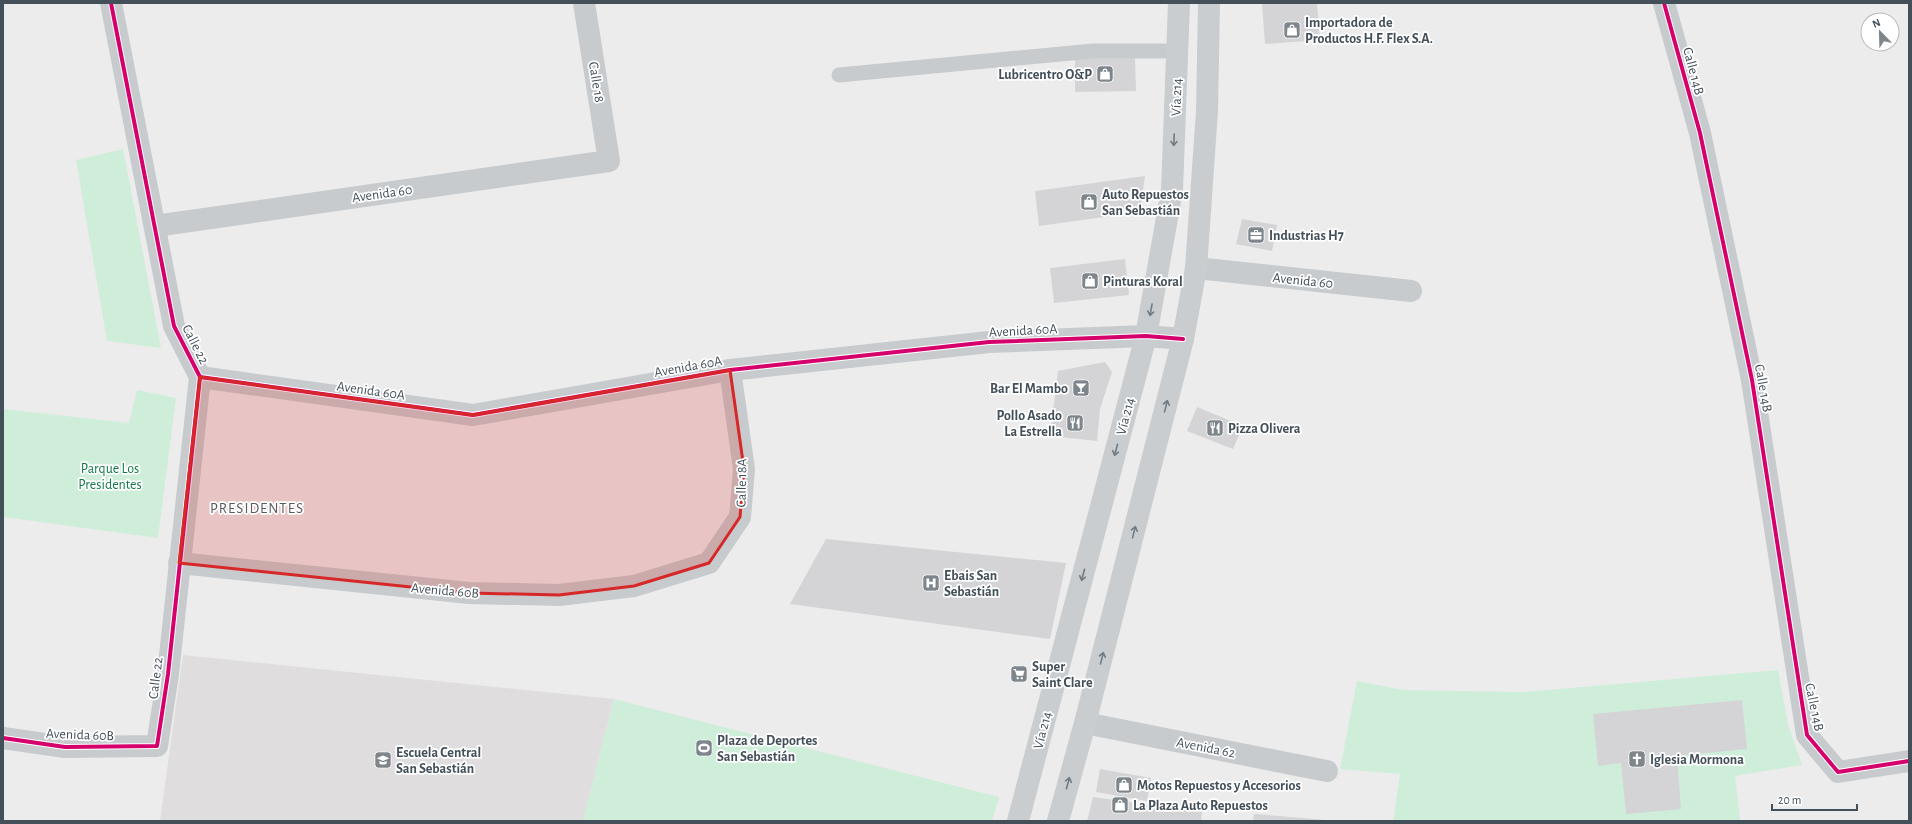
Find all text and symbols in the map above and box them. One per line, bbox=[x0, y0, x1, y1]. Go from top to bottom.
north arrow bbox=[1860, 12, 1900, 52]
place label: Importadora de Productos H.F. Flex S.A. bbox=[1305, 16, 1433, 46]
text: N bbox=[1871, 17, 1882, 30]
shop icon: Importadora de Productos H.F. Flex S.A. bbox=[1282, 20, 1302, 40]
street label: Calle 14B bbox=[1680, 46, 1706, 96]
street label: Calle 18 bbox=[586, 61, 606, 103]
shop icon: Lubricentro O&P bbox=[1095, 64, 1115, 84]
place label: Lubricentro O&P bbox=[998, 68, 1092, 82]
street label: Vía 214 bbox=[1169, 78, 1185, 116]
one-way arrow bbox=[1170, 133, 1178, 146]
street label: Avenida 60 bbox=[351, 183, 413, 205]
place label: Auto Repuestos San Sebastián bbox=[1102, 188, 1189, 218]
shop icon: Auto Repuestos San Sebastián bbox=[1079, 192, 1099, 212]
office icon: Industrias H7 bbox=[1246, 225, 1266, 245]
place label: Industrias H7 bbox=[1269, 229, 1344, 243]
shop icon: Pinturas Koral bbox=[1080, 271, 1100, 291]
street label: Avenida 60 bbox=[1272, 271, 1334, 291]
place label: Pinturas Koral bbox=[1103, 275, 1183, 289]
one-way arrow bbox=[1147, 303, 1155, 316]
street label: Calle 22 bbox=[179, 322, 211, 366]
street label: Avenida 60A bbox=[988, 322, 1058, 340]
street label: Avenida 60A bbox=[653, 354, 723, 380]
street label: Calle 14B bbox=[1752, 363, 1774, 413]
bar icon: Bar El Mambo bbox=[1071, 378, 1091, 398]
street label: Avenida 60A bbox=[336, 379, 406, 403]
place label: Bar El Mambo bbox=[990, 382, 1068, 396]
street label: Vía 214 bbox=[1114, 396, 1138, 436]
one-way arrow bbox=[1163, 400, 1170, 413]
place label: Pollo Asado La Estrella bbox=[997, 409, 1062, 439]
restaurant icon: Pollo Asado La Estrella bbox=[1065, 413, 1085, 433]
restaurant icon: Pizza Olivera bbox=[1205, 418, 1225, 438]
place label: Pizza Olivera bbox=[1228, 422, 1301, 436]
one-way arrow bbox=[1112, 443, 1120, 456]
street label: Calle 18A bbox=[735, 458, 749, 508]
park label: Parque Los Presidentes bbox=[78, 462, 142, 492]
district label: PRESIDENTES bbox=[210, 501, 304, 516]
one-way arrow bbox=[1130, 526, 1138, 539]
place label: Ebais San Sebastián bbox=[944, 569, 999, 599]
one-way arrow bbox=[1079, 569, 1086, 582]
hospital icon: Ebais San Sebastián bbox=[921, 573, 941, 593]
street label: Avenida 60B bbox=[410, 581, 479, 601]
one-way arrow bbox=[1098, 652, 1106, 665]
street label: Calle 22 bbox=[146, 656, 166, 700]
place label: Super Saint Clare bbox=[1032, 660, 1093, 690]
supermarket icon: Super Saint Clare bbox=[1009, 664, 1029, 684]
street label: Calle 14B bbox=[1802, 682, 1826, 732]
street label: Vía 214 bbox=[1031, 710, 1055, 750]
street label: Avenida 60B bbox=[46, 727, 114, 743]
place label: Plaza de Deportes San Sebastián bbox=[717, 734, 817, 764]
street label: Avenida 62 bbox=[1175, 735, 1236, 761]
sports icon: Plaza de Deportes San Sebastián bbox=[694, 738, 714, 758]
place label: Escuela Central San Sebastián bbox=[396, 746, 481, 776]
church icon: Iglesia Mormona bbox=[1627, 749, 1647, 769]
school or university icon: Escuela Central San Sebastián bbox=[373, 750, 393, 770]
place label: Iglesia Mormona bbox=[1650, 753, 1744, 767]
shop icon: Motos Repuestos y Accesorios bbox=[1114, 775, 1134, 795]
one-way arrow bbox=[1065, 777, 1073, 790]
place label: Motos Repuestos y Accesorios bbox=[1137, 779, 1301, 793]
scale bar bbox=[1772, 786, 1857, 812]
text: 20 m bbox=[1778, 794, 1801, 806]
shop icon: La Plaza Auto Repuestos bbox=[1110, 795, 1130, 815]
place label: La Plaza Auto Repuestos bbox=[1133, 799, 1268, 813]

